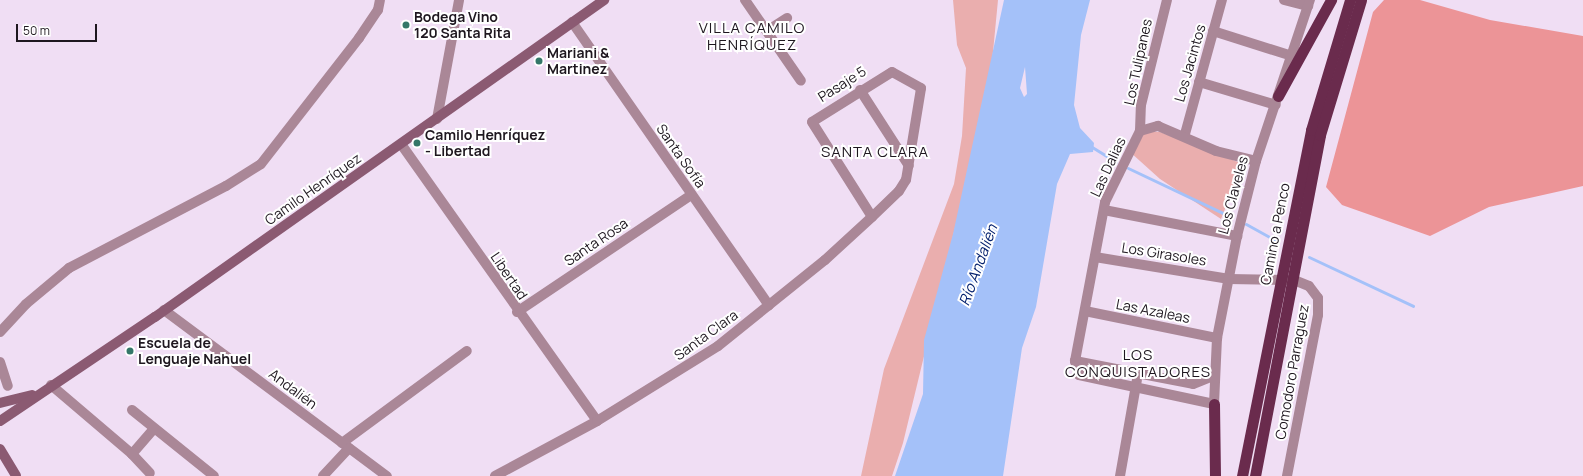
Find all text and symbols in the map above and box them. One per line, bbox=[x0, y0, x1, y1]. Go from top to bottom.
place label: Bodega Vino 120 Santa Rita bbox=[414, 9, 511, 42]
scale bar bbox=[18, 16, 99, 42]
street label: Los Tulipanes bbox=[1121, 17, 1155, 107]
district label: VILLA CAMILO HENRÍQUEZ bbox=[699, 18, 805, 53]
marker: Bodega Vino 120 Santa Rita bbox=[401, 20, 411, 30]
text: 50 m bbox=[23, 22, 50, 39]
street label: Los Jacintos bbox=[1171, 22, 1209, 104]
place label: Mariani & Martinez bbox=[547, 45, 609, 78]
marker: Mariani & Martinez bbox=[534, 56, 544, 66]
street label: Pasaje 5 bbox=[815, 63, 869, 105]
street label: Santa Sofía bbox=[653, 121, 709, 191]
place label: Camilo Henríquez - Libertad bbox=[425, 127, 545, 160]
street label: Las Dalias bbox=[1087, 134, 1129, 200]
marker: Camilo Henríquez - Libertad bbox=[412, 138, 422, 148]
district label: SANTA CLARA bbox=[821, 143, 929, 161]
street label: Camilo Henríquez bbox=[262, 150, 364, 228]
street label: Los Claveles bbox=[1215, 154, 1251, 236]
street label: Camino a Penco bbox=[1257, 182, 1293, 286]
street label: Santa Rosa bbox=[561, 215, 631, 269]
water label: Río Andalién bbox=[955, 222, 1001, 308]
street label: Los Girasoles bbox=[1120, 239, 1208, 269]
street label: Libertad bbox=[487, 249, 531, 303]
street label: Las Azaleas bbox=[1115, 296, 1191, 326]
street label: Comodoro Parraguez bbox=[1272, 303, 1312, 441]
street label: Santa Clara bbox=[671, 306, 741, 364]
place label: Escuela de Lenguaje Nahuel bbox=[138, 335, 251, 368]
district label: LOS CONQUISTADORES bbox=[1065, 345, 1211, 380]
marker: Escuela de Lenguaje Nahuel bbox=[125, 346, 135, 356]
street label: Andalién bbox=[266, 365, 320, 413]

